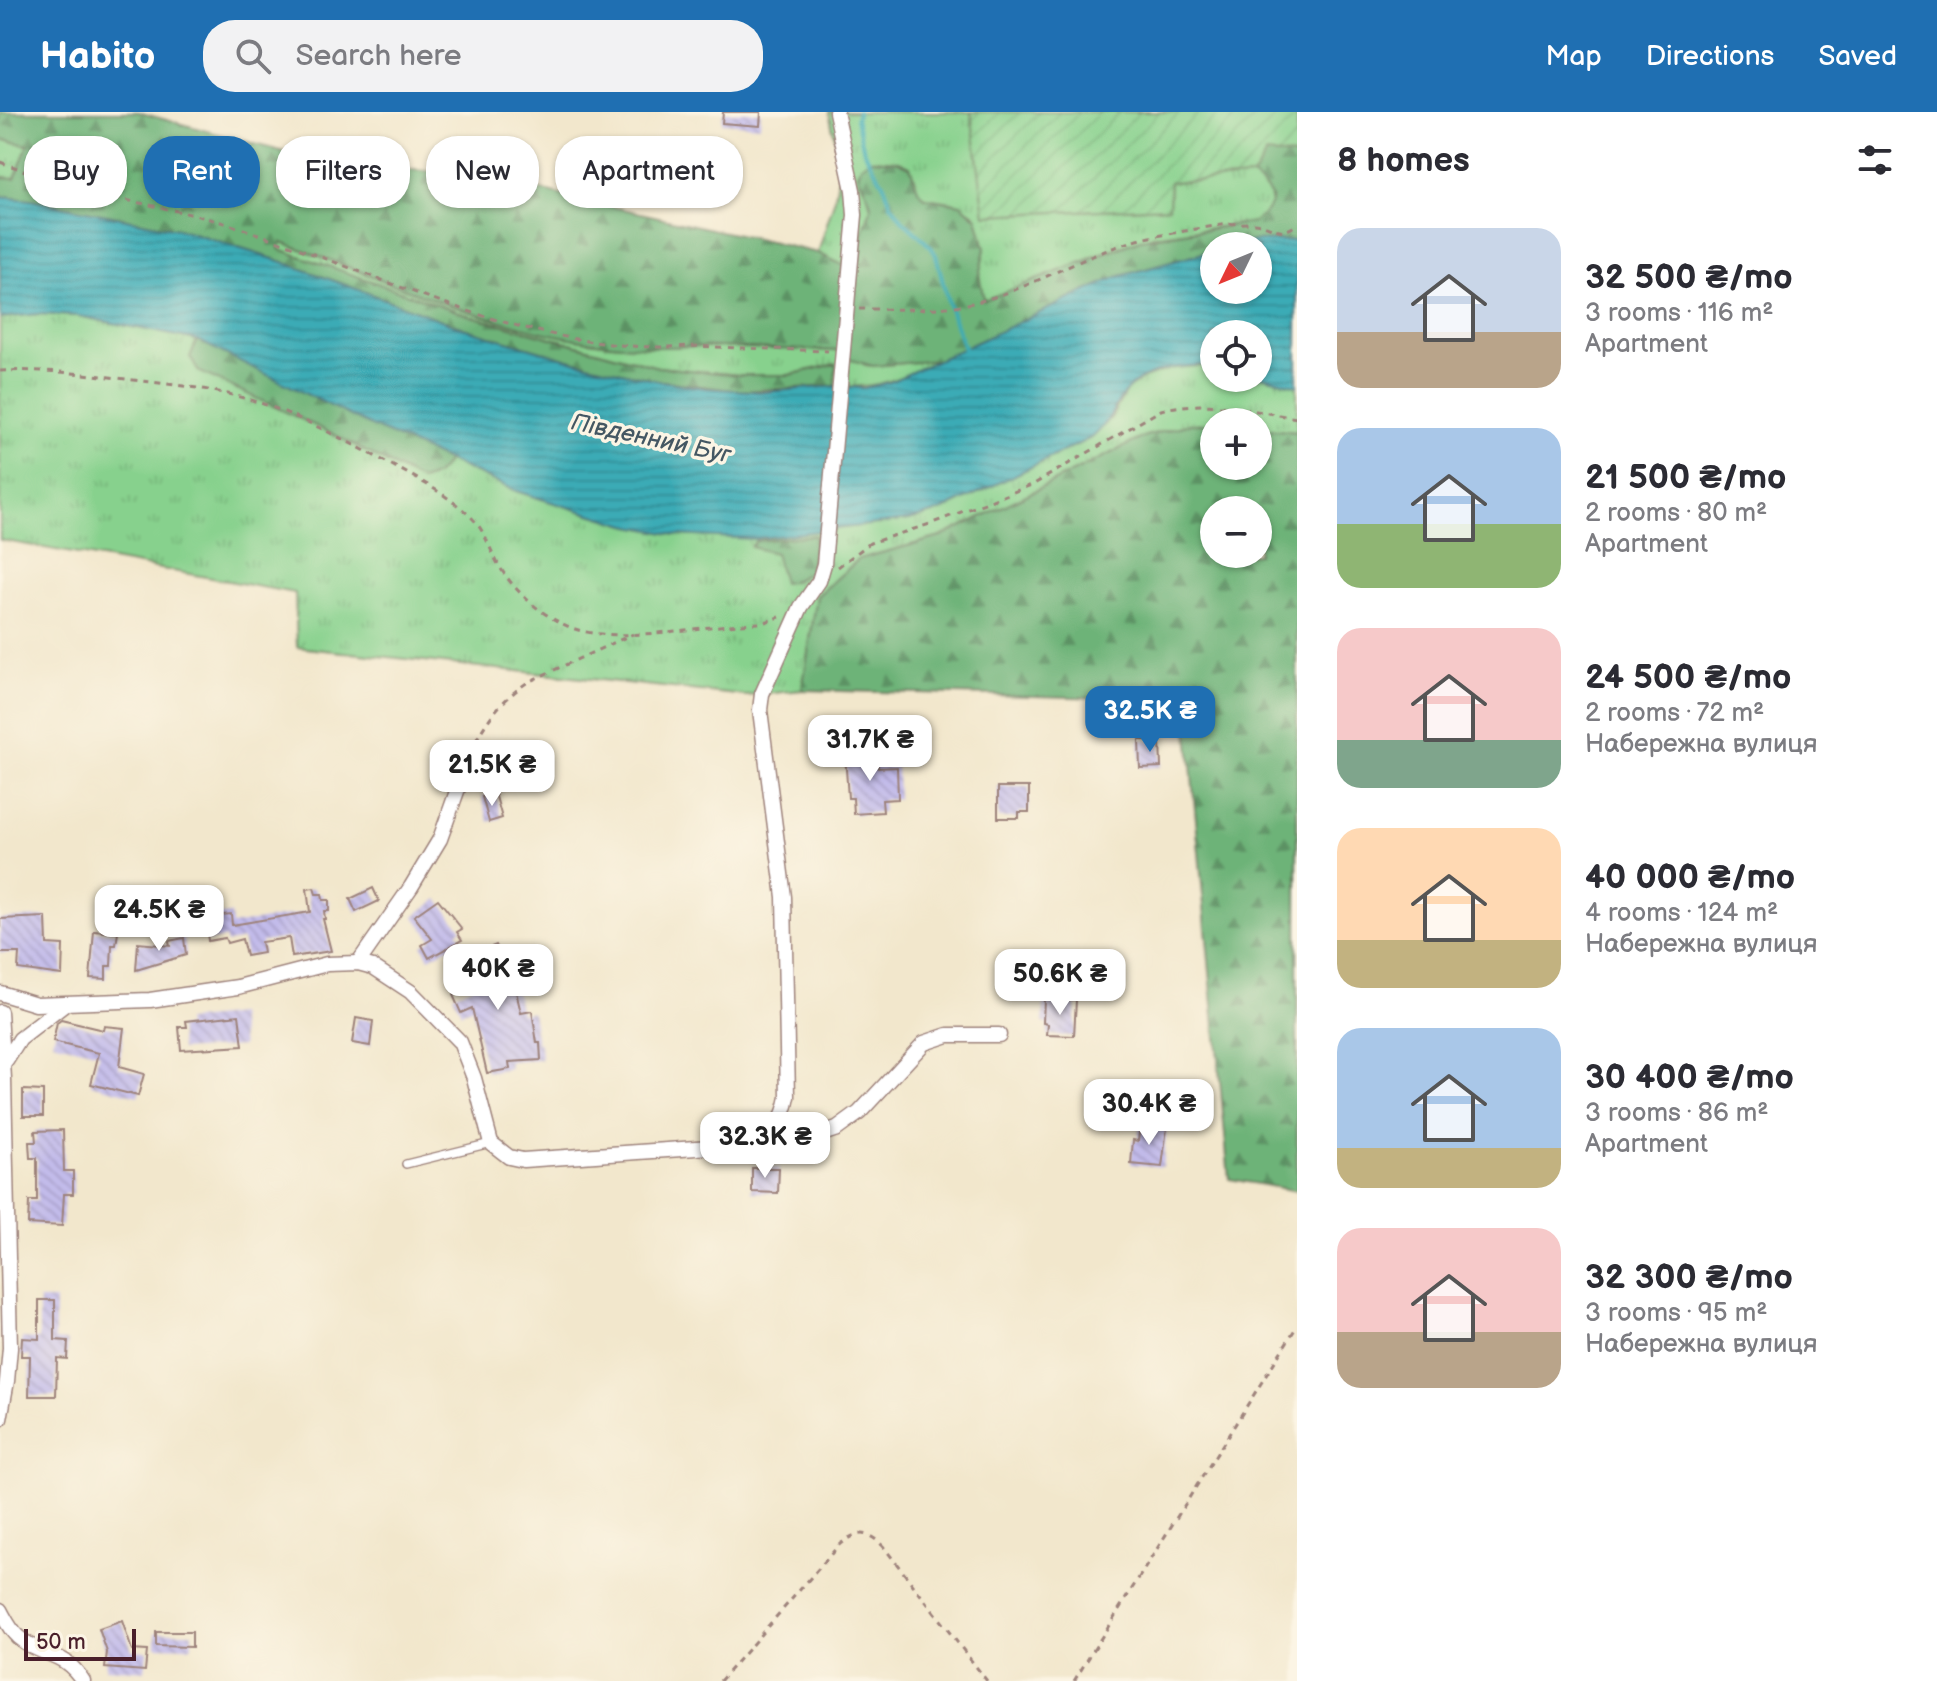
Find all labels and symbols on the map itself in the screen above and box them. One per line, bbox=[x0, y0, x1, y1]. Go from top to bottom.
north arrow bbox=[1200, 232, 1272, 304]
water label: Південний Буг bbox=[569, 407, 735, 470]
pin: 32.5K ₴ bbox=[1076, 686, 1224, 754]
pin: 31.7K ₴ bbox=[796, 715, 944, 783]
pin: 21.5K ₴ bbox=[418, 740, 566, 808]
pin: 24.5K ₴ bbox=[85, 885, 233, 953]
pin: 40K ₴ bbox=[442, 944, 554, 1012]
pin: 50.6K ₴ bbox=[986, 949, 1134, 1017]
pin: 30.4K ₴ bbox=[1075, 1079, 1223, 1147]
pin: 32.3K ₴ bbox=[691, 1112, 839, 1180]
scale bar bbox=[24, 1625, 136, 1661]

